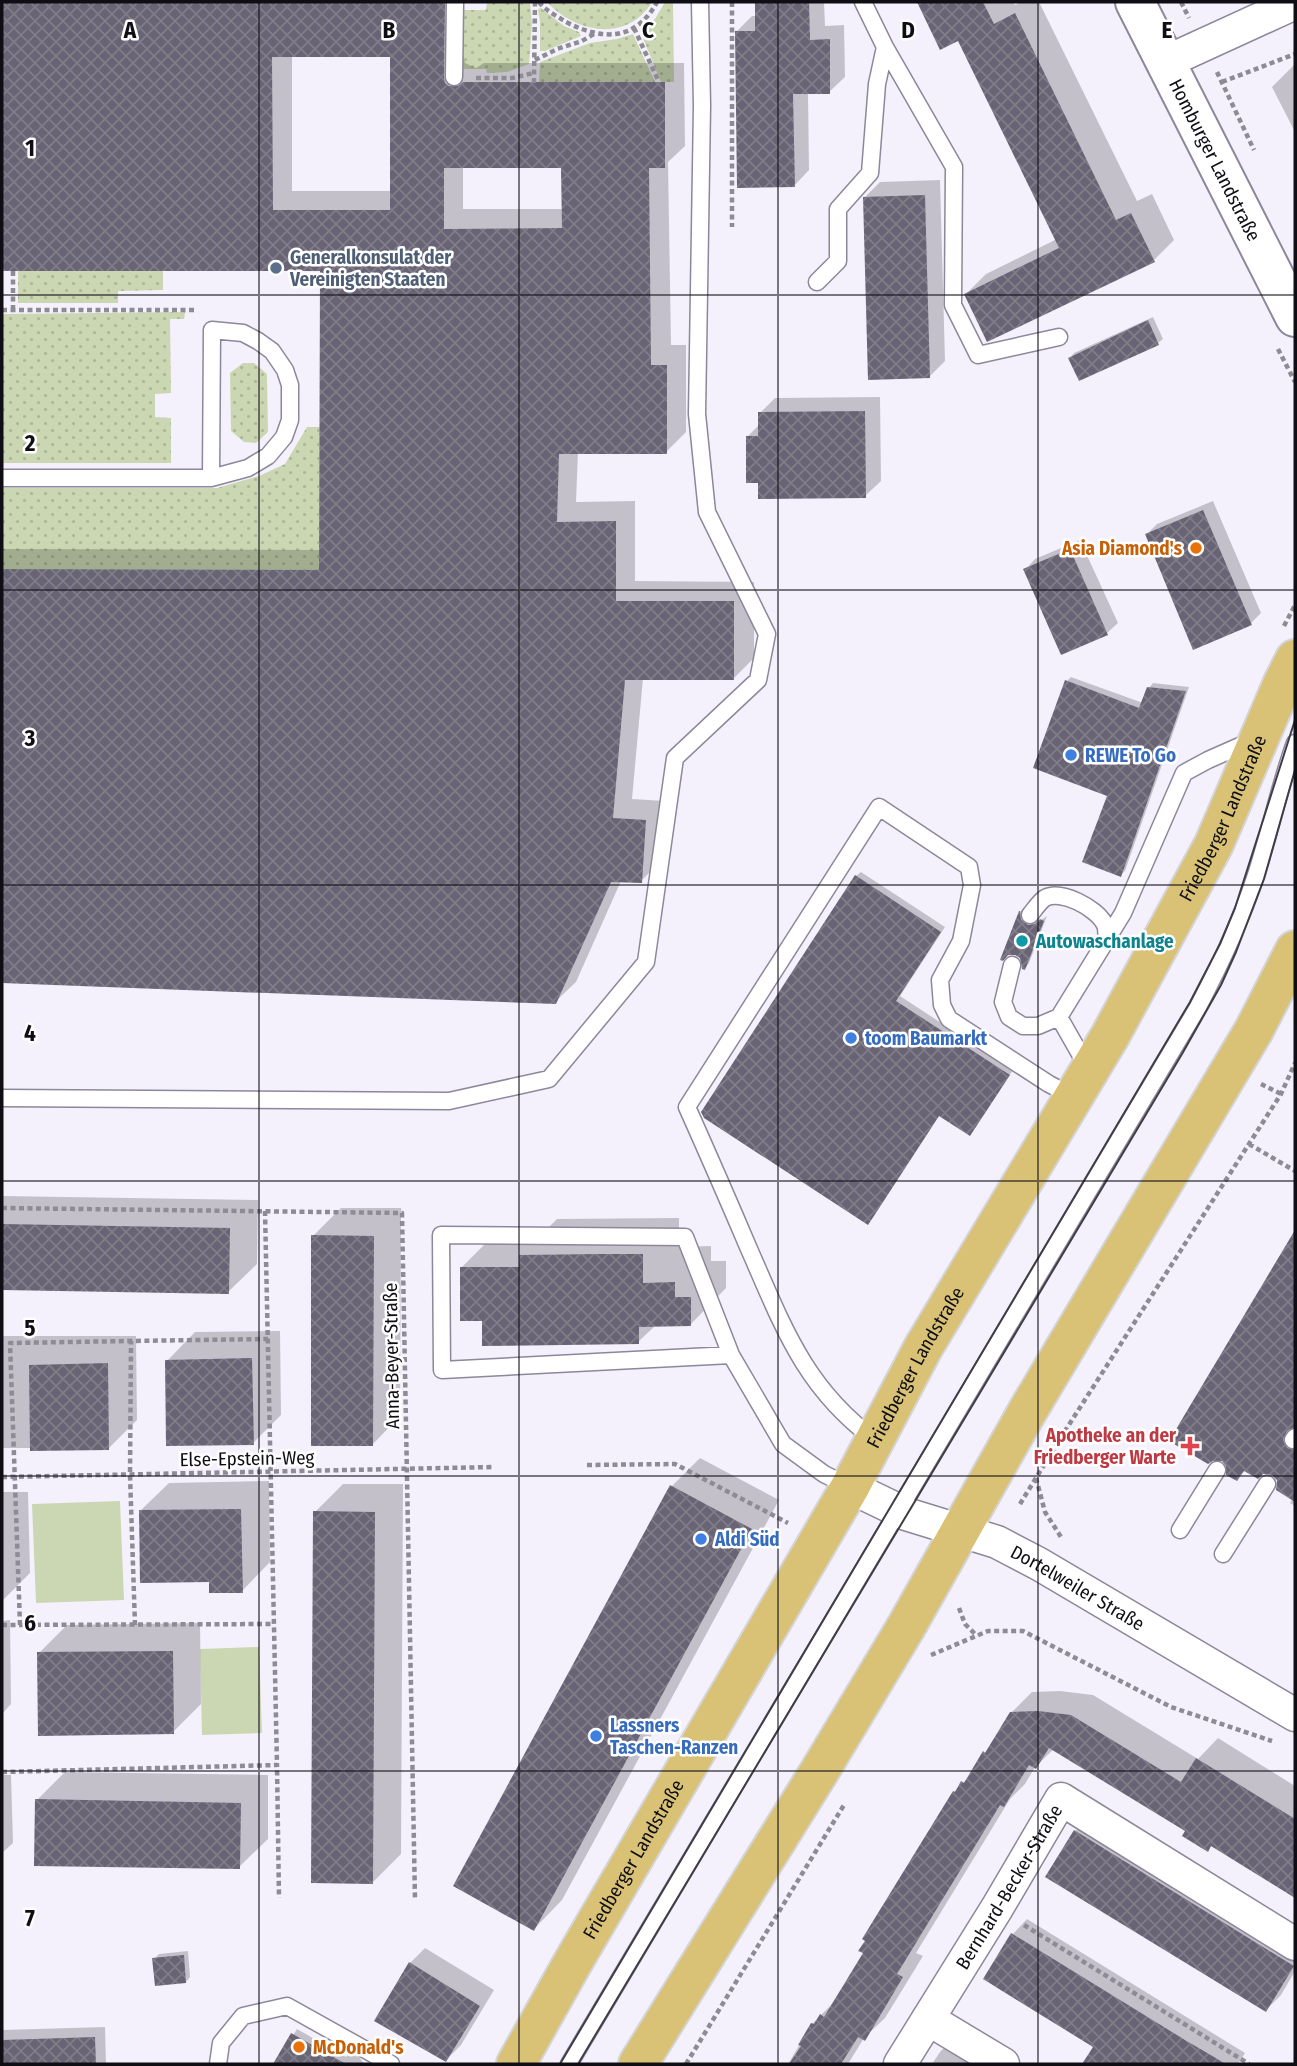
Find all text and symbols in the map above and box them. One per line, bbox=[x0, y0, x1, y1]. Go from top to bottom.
text: A bbox=[123, 16, 137, 44]
text: B bbox=[383, 16, 396, 44]
text: C bbox=[642, 16, 654, 44]
text: D bbox=[901, 16, 915, 44]
text: E bbox=[1162, 16, 1173, 44]
street label: Homburger Landstraße bbox=[1164, 75, 1265, 245]
text: 1 bbox=[25, 134, 35, 162]
place label: Generalkonsulat der Vereinigten Staaten bbox=[289, 246, 452, 291]
marker: Generalkonsulat der Vereinigten Staaten bbox=[268, 260, 284, 276]
text: 2 bbox=[24, 429, 36, 457]
place label: Asia Diamond's bbox=[1061, 537, 1183, 560]
marker: Asia Diamond's bbox=[1188, 540, 1204, 556]
text: 3 bbox=[24, 724, 36, 752]
street label: Friedberger Landstraße bbox=[1174, 732, 1271, 905]
place label: REWE To Go bbox=[1085, 744, 1176, 767]
marker: REWE To Go bbox=[1063, 747, 1079, 763]
place label: Autowaschanlage bbox=[1035, 930, 1174, 953]
marker: Autowaschanlage bbox=[1014, 933, 1030, 949]
text: 4 bbox=[24, 1019, 36, 1047]
place label: toom Baumarkt bbox=[865, 1027, 988, 1050]
marker: toom Baumarkt bbox=[843, 1030, 859, 1046]
street label: Anna-Beyer-Straße bbox=[379, 1283, 404, 1429]
street label: Friedberger Landstraße bbox=[862, 1283, 969, 1452]
text: 5 bbox=[24, 1314, 36, 1342]
place label: Apotheke an der Friedberger Warte bbox=[1034, 1424, 1177, 1469]
marker: Apotheke an der Friedberger Warte bbox=[1182, 1438, 1198, 1454]
street label: Else-Epstein-Weg bbox=[179, 1446, 315, 1471]
place label: Aldi Süd bbox=[714, 1528, 780, 1551]
marker: Aldi Süd bbox=[693, 1531, 709, 1547]
street label: Dortelweiler Straße bbox=[1007, 1540, 1148, 1636]
text: 6 bbox=[24, 1609, 36, 1637]
place label: Lassners Taschen-Ranzen bbox=[610, 1714, 738, 1759]
marker: Lassners Taschen-Ranzen bbox=[588, 1728, 604, 1744]
street label: Friedberger Landstraße bbox=[578, 1775, 689, 1943]
street label: Bernhard-Becker-Straße bbox=[951, 1800, 1067, 1974]
text: 7 bbox=[25, 1904, 35, 1932]
place label: McDonald's bbox=[313, 2036, 404, 2059]
marker: McDonald's bbox=[291, 2039, 307, 2055]

